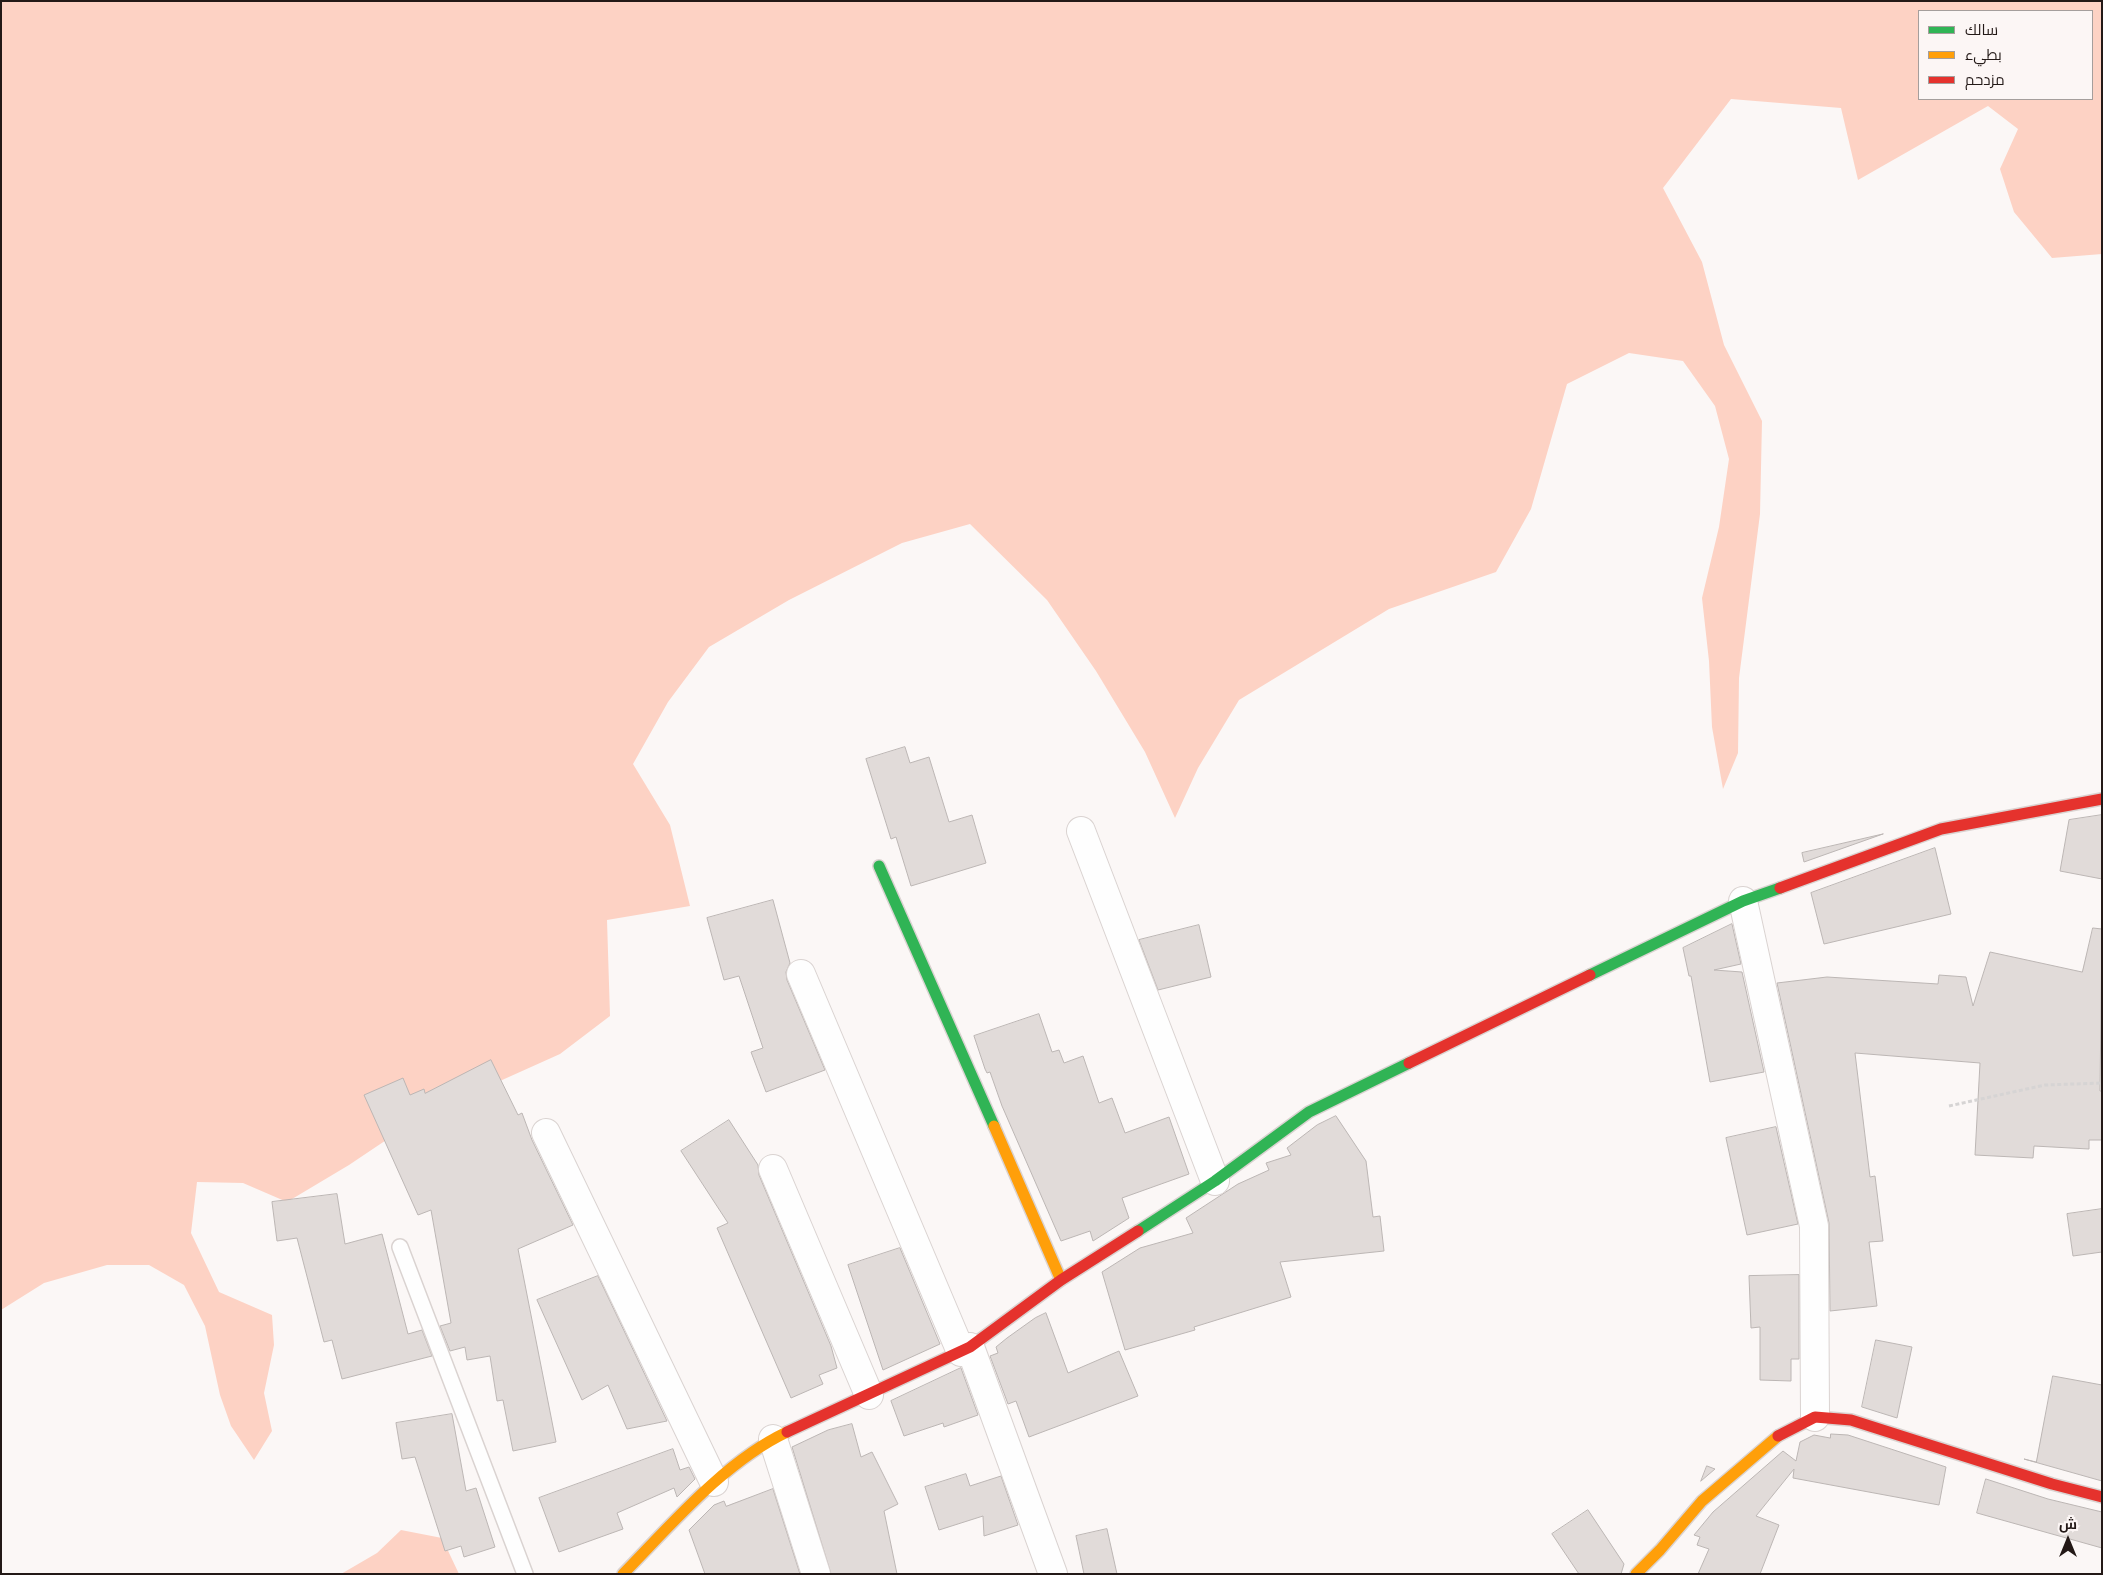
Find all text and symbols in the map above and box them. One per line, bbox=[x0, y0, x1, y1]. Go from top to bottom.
legend bbox=[1918, 10, 2093, 100]
text: سالك bbox=[1965, 21, 1998, 39]
text: بطيء bbox=[1965, 46, 2002, 64]
text: مزدحم bbox=[1965, 71, 2005, 89]
north arrow bbox=[2043, 1515, 2093, 1565]
text: ش bbox=[2059, 1516, 2077, 1533]

